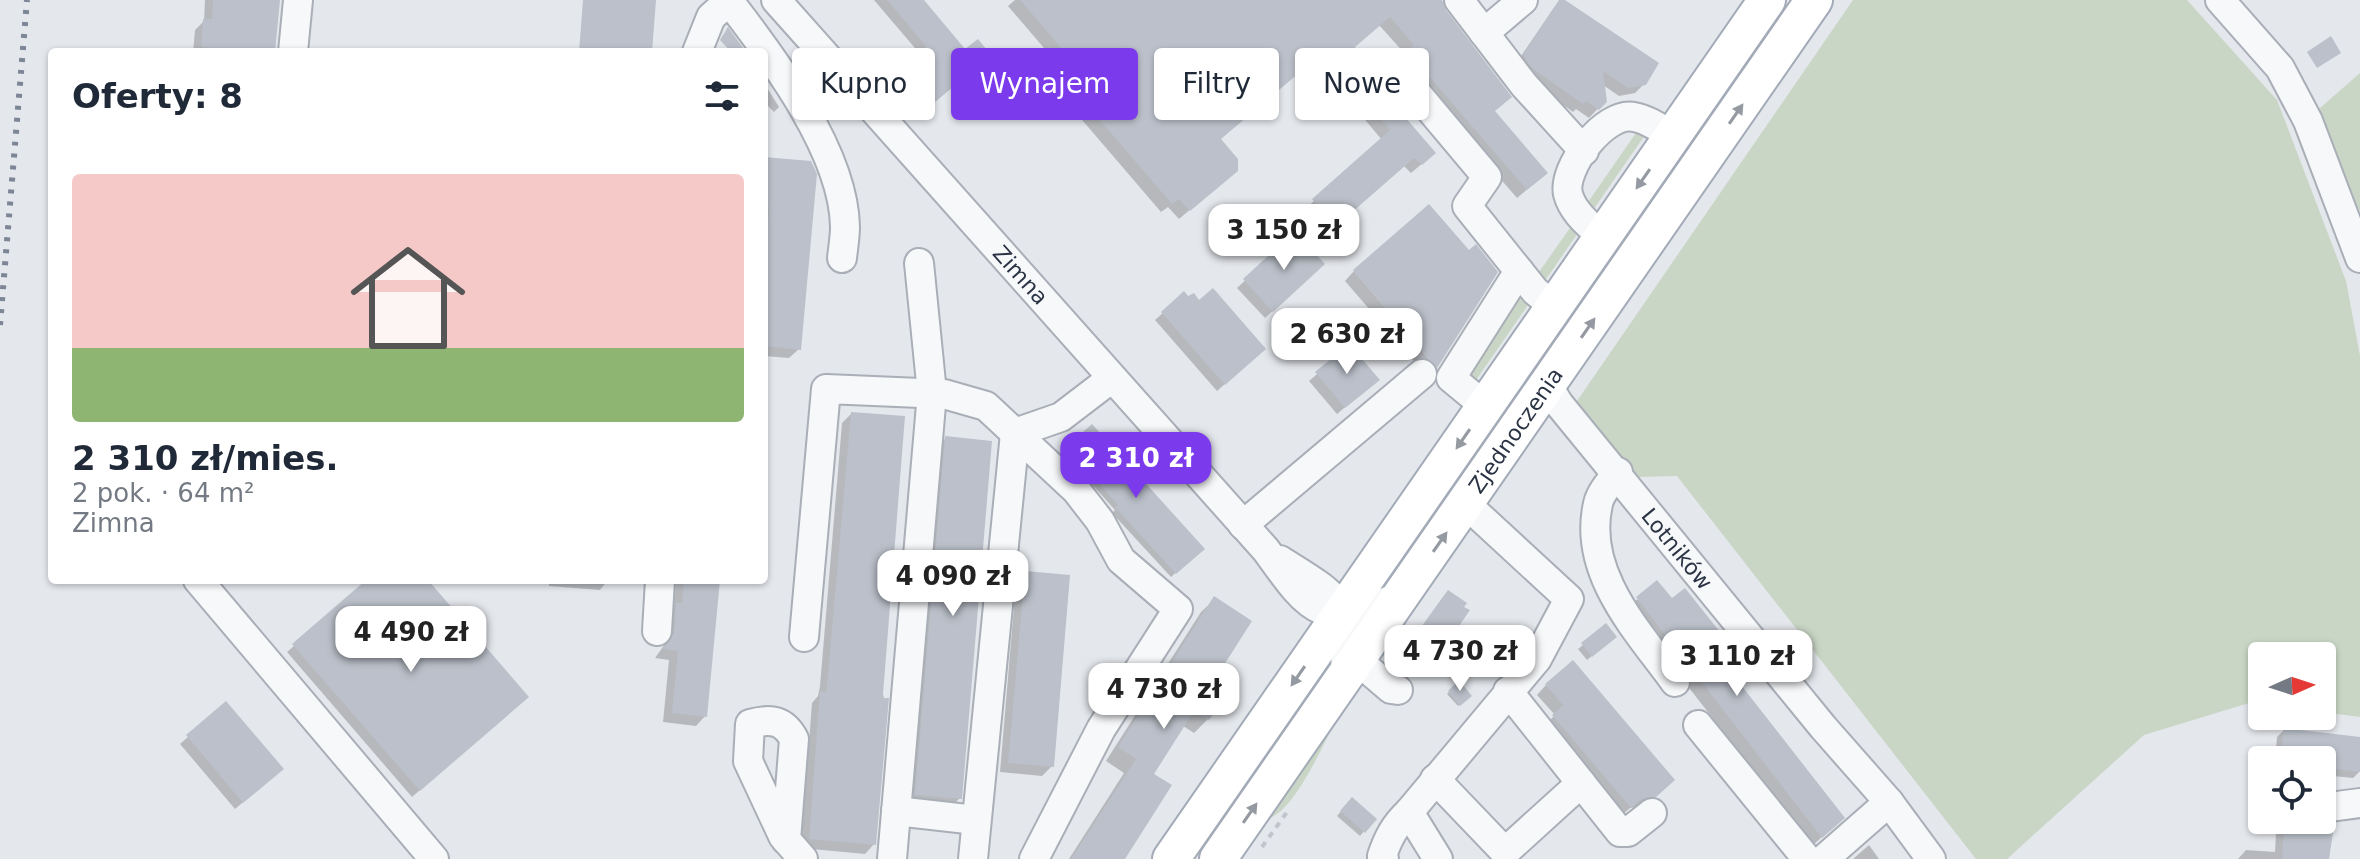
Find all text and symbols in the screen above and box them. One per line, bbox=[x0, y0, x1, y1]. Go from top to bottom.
chip: Kupno bbox=[792, 48, 935, 120]
chip: Wynajem bbox=[951, 48, 1138, 120]
chip: Filtry bbox=[1154, 48, 1279, 120]
chip: Nowe bbox=[1295, 48, 1429, 120]
icon: filters bbox=[700, 74, 744, 118]
text: Oferty: 8 bbox=[72, 76, 243, 116]
one-way arrow bbox=[1728, 104, 1743, 125]
one-way arrow bbox=[1636, 169, 1651, 190]
pin: 3 150 zł bbox=[1201, 204, 1367, 272]
text: 3 150 zł bbox=[1226, 215, 1342, 245]
icon: home bbox=[336, 226, 480, 370]
street label: Zimna bbox=[988, 240, 1053, 309]
pin: 2 630 zł bbox=[1264, 308, 1430, 376]
one-way arrow bbox=[1580, 317, 1595, 338]
text: 2 630 zł bbox=[1289, 319, 1405, 349]
street label: Zjednoczenia bbox=[1463, 363, 1568, 498]
one-way arrow bbox=[1456, 429, 1471, 450]
pin: 2 310 zł bbox=[1053, 432, 1219, 500]
text: 2 310 zł/mies. bbox=[72, 438, 338, 478]
text: 2 310 zł bbox=[1078, 443, 1194, 473]
text: 2 pok. · 64 m² bbox=[72, 478, 254, 508]
street label: Lotników bbox=[1637, 503, 1718, 594]
text: Zimna bbox=[72, 508, 155, 538]
one-way arrow bbox=[1432, 531, 1447, 552]
pin: 4 090 zł bbox=[870, 550, 1036, 618]
text: 4 090 zł bbox=[895, 561, 1011, 591]
pin: 4 490 zł bbox=[328, 606, 494, 674]
text: 4 490 zł bbox=[353, 617, 469, 647]
pin: 4 730 zł bbox=[1377, 625, 1543, 693]
pin: 3 110 zł bbox=[1654, 630, 1820, 698]
text: 4 730 zł bbox=[1402, 636, 1518, 666]
text: 3 110 zł bbox=[1679, 641, 1795, 671]
north arrow bbox=[2248, 642, 2336, 730]
map controls bbox=[2248, 642, 2336, 834]
pin: 4 730 zł bbox=[1081, 663, 1247, 731]
one-way arrow bbox=[1291, 666, 1306, 687]
text: 4 730 zł bbox=[1106, 674, 1222, 704]
button: locate bbox=[2248, 746, 2336, 834]
one-way arrow bbox=[1242, 802, 1257, 823]

